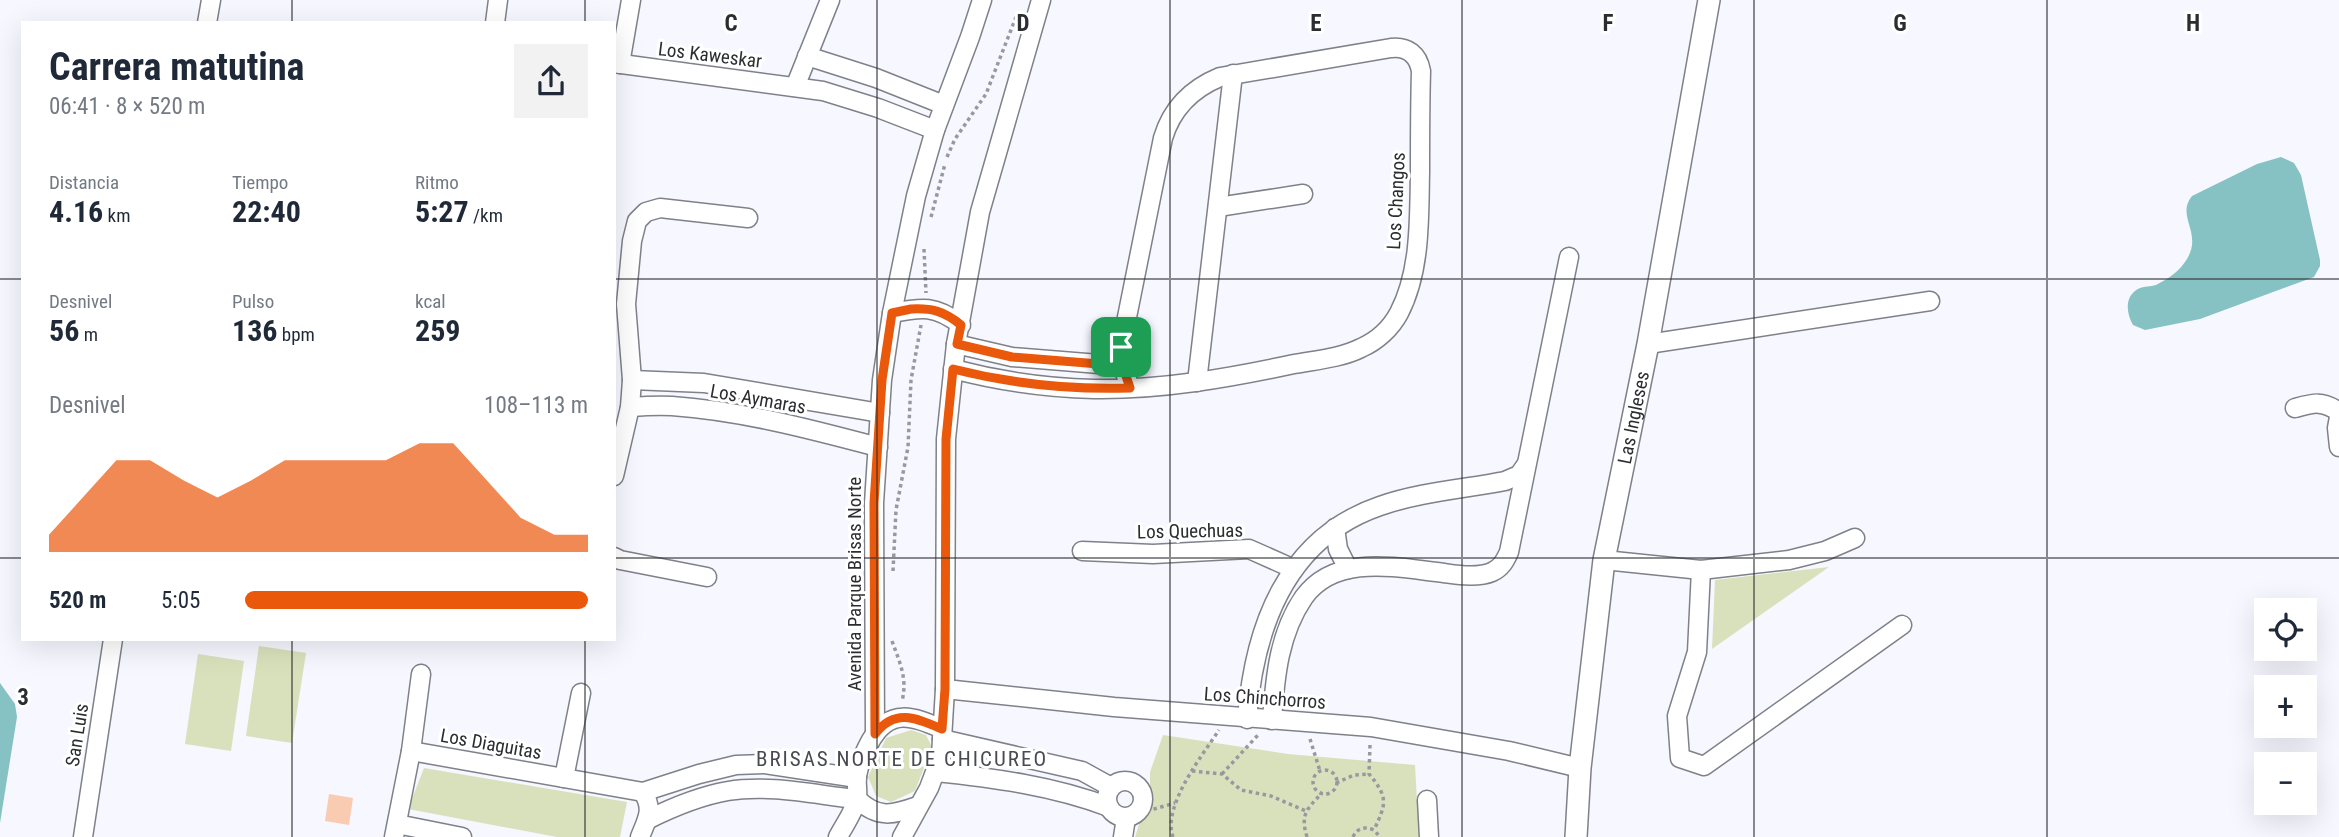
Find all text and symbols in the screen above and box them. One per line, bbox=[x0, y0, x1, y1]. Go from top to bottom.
text: C bbox=[724, 10, 738, 37]
text: D bbox=[1017, 10, 1030, 37]
text: E bbox=[1310, 10, 1322, 37]
text: F bbox=[1603, 10, 1614, 37]
text: G bbox=[1893, 10, 1907, 37]
text: H bbox=[2186, 10, 2200, 37]
street label: Los Kaweskar bbox=[657, 37, 763, 73]
button: share bbox=[514, 44, 588, 118]
text: Carrera matutina bbox=[49, 45, 305, 89]
text: 06:41 · 8 × 520 m bbox=[49, 93, 205, 120]
street label: Los Changos bbox=[1382, 152, 1410, 250]
text: Distancia bbox=[49, 171, 119, 194]
text: Tiempo bbox=[232, 171, 288, 194]
text: Ritmo bbox=[415, 171, 459, 194]
text: 4.16 bbox=[49, 194, 103, 229]
text: 22:40 bbox=[232, 194, 301, 229]
text: 5:27 bbox=[415, 194, 469, 229]
text: km bbox=[103, 204, 130, 227]
text: /km bbox=[469, 204, 503, 227]
text: Desnivel bbox=[49, 290, 112, 313]
text: Pulso bbox=[232, 290, 274, 313]
text: kcal bbox=[415, 290, 446, 313]
text: 56 bbox=[49, 313, 79, 348]
text: 136 bbox=[232, 313, 277, 348]
text: 259 bbox=[415, 313, 460, 348]
pin bbox=[1091, 317, 1151, 377]
text: m bbox=[79, 323, 98, 346]
text: bpm bbox=[277, 323, 315, 346]
icon: arrive bbox=[1102, 328, 1140, 366]
street label: Las Ingleses bbox=[1612, 369, 1654, 466]
street label: Los Aymaras bbox=[708, 379, 808, 419]
text: Desnivel bbox=[49, 392, 126, 419]
text: 108–113 m bbox=[484, 392, 588, 419]
street label: Avenida Parque Brisas Norte bbox=[843, 477, 866, 691]
street label: Los Quechuas bbox=[1137, 519, 1243, 543]
text: 520 m bbox=[49, 587, 106, 614]
text: 5:05 bbox=[161, 587, 200, 614]
map controls bbox=[2254, 598, 2317, 815]
button: locate bbox=[2254, 598, 2317, 661]
button: + bbox=[2254, 675, 2317, 738]
street label: Los Chinchorros bbox=[1203, 682, 1327, 714]
text: 3 bbox=[17, 684, 29, 711]
street label: San Luis bbox=[61, 702, 93, 768]
street label: Los Diaguitas bbox=[439, 724, 543, 764]
district label: BRISAS NORTE DE CHICUREO bbox=[756, 747, 1048, 771]
button: − bbox=[2254, 752, 2317, 815]

